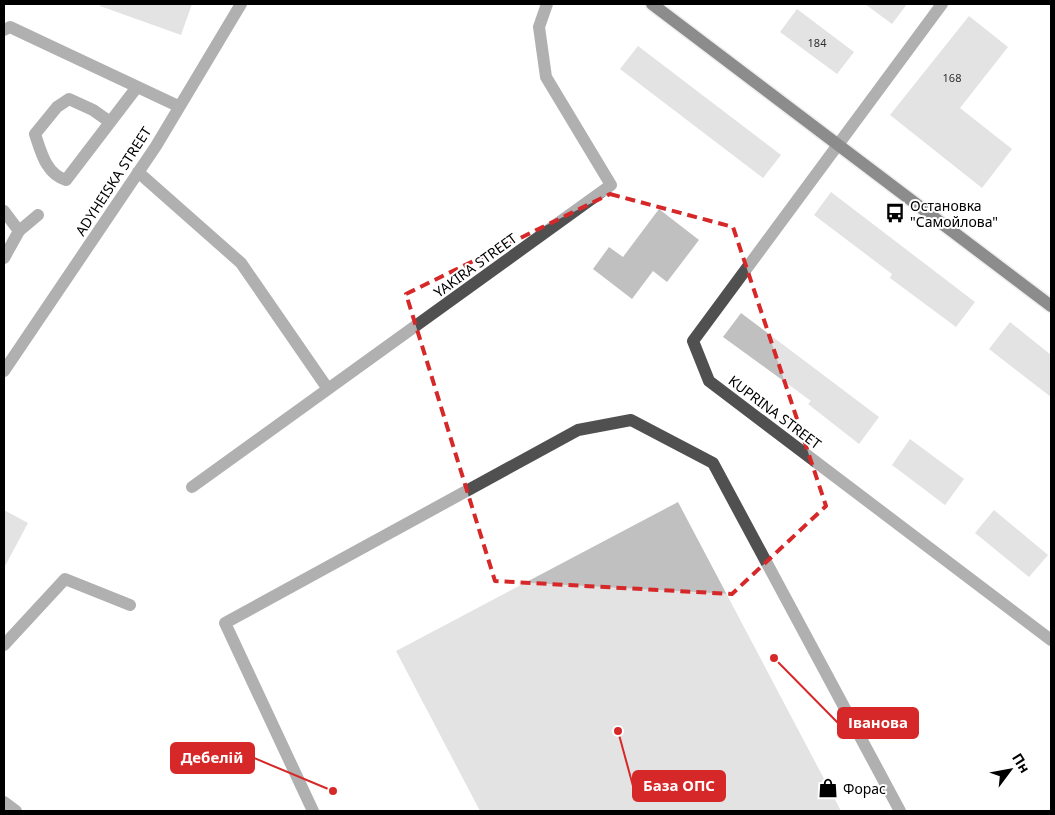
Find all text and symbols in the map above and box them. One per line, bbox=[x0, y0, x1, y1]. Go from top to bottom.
house number: 184 bbox=[808, 35, 827, 50]
house number: 168 bbox=[943, 70, 961, 85]
street label: ADYHEISKA STREET bbox=[71, 123, 155, 239]
place label: Остановка "Самойлова" bbox=[910, 196, 998, 231]
bus stop icon: Остановка "Самойлова" bbox=[884, 202, 906, 224]
street label: YAKIRA STREET bbox=[430, 228, 521, 302]
street label: KUPRINA STREET bbox=[725, 371, 825, 453]
callout: Іванова bbox=[838, 708, 918, 738]
text: Іванова bbox=[848, 712, 908, 732]
callout: Дебелій bbox=[171, 743, 254, 773]
north arrow bbox=[985, 745, 1035, 795]
text: Дебелій bbox=[181, 747, 243, 767]
text: Пн bbox=[1008, 749, 1035, 776]
callout: База ОПС bbox=[633, 771, 725, 801]
text: База ОПС bbox=[643, 775, 715, 795]
shop icon: Форас bbox=[817, 777, 839, 799]
place label: Форас bbox=[843, 779, 886, 798]

